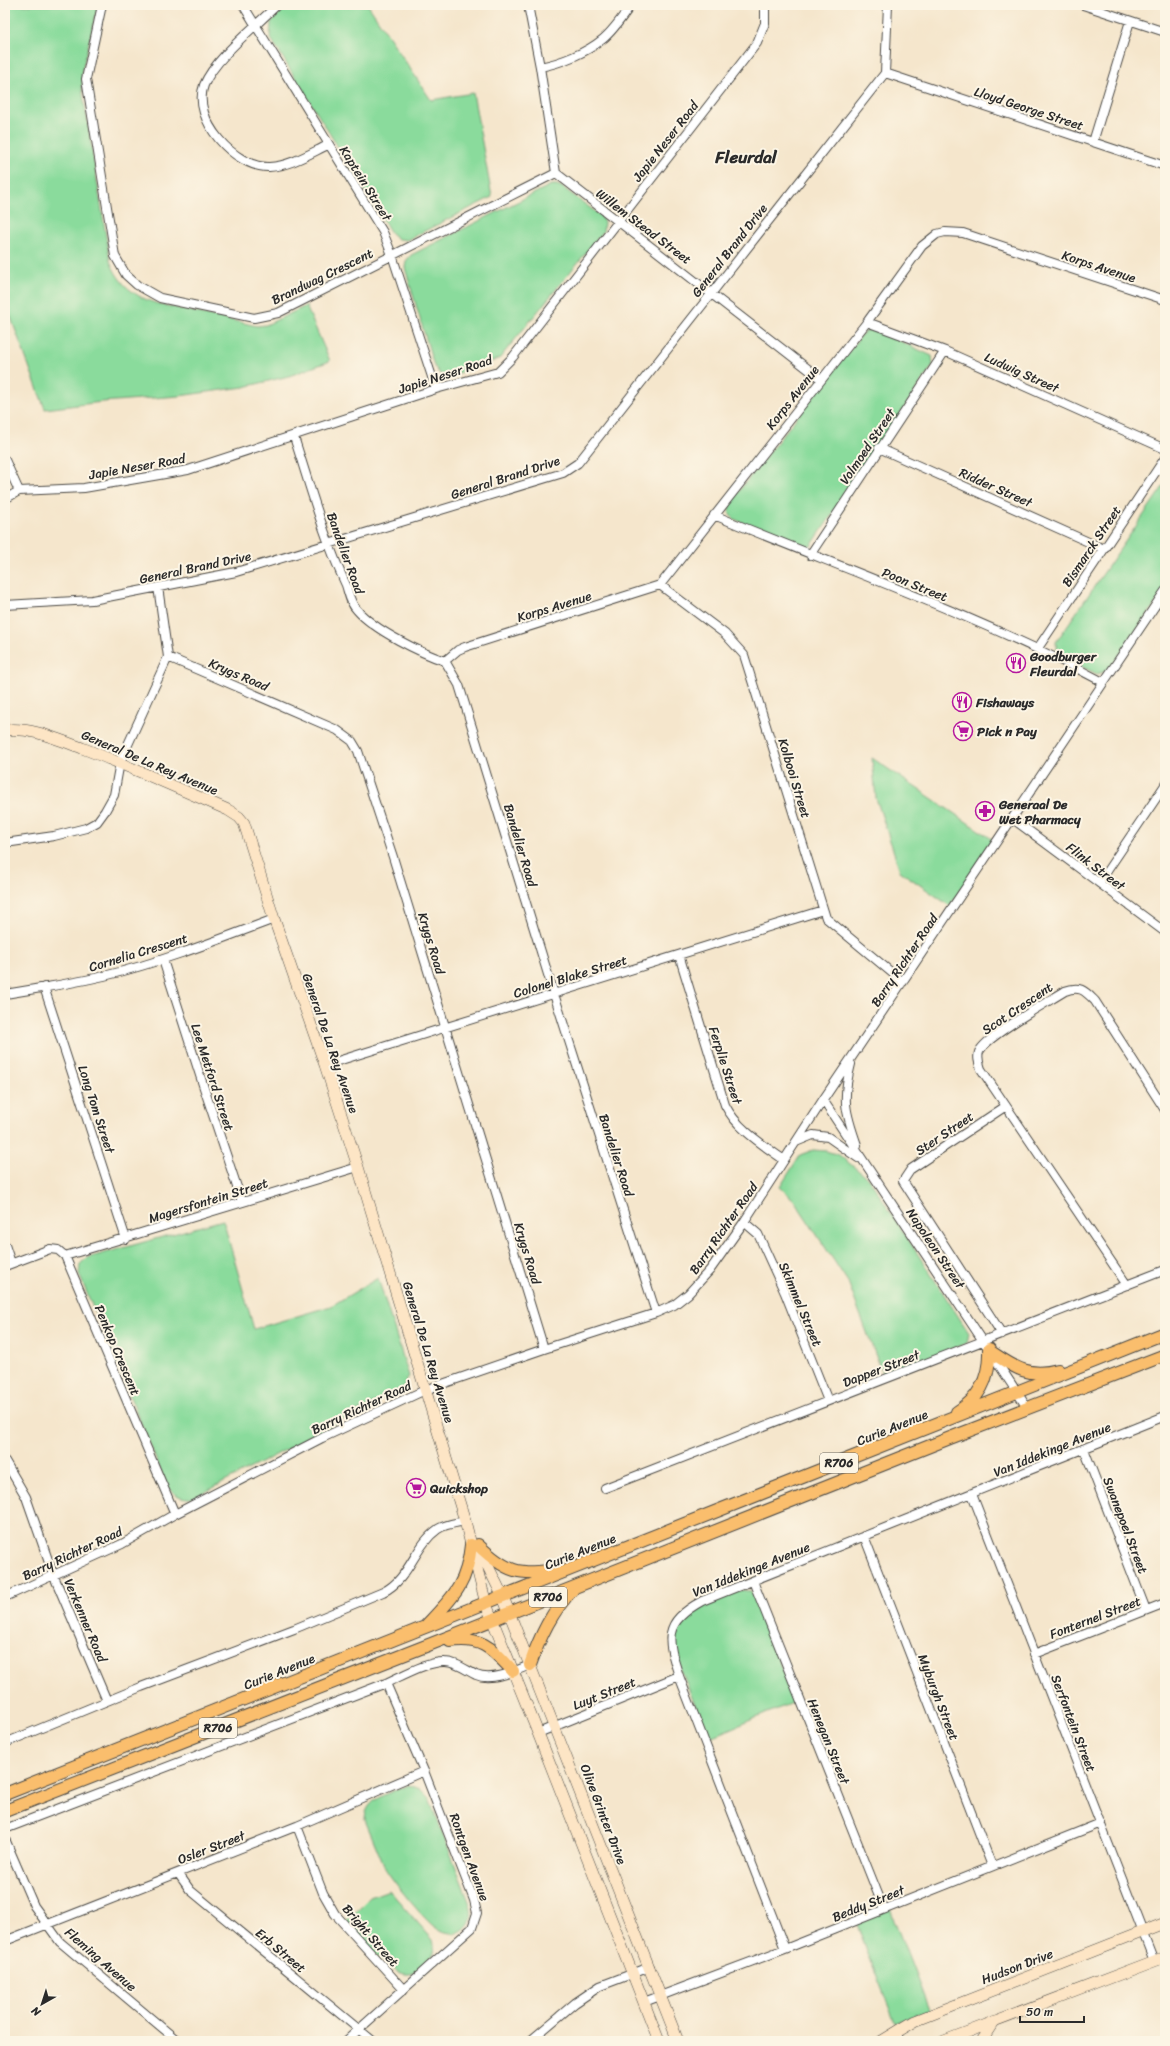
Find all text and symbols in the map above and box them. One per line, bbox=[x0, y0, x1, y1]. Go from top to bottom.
street label: Lloyd George Street bbox=[971, 80, 1087, 137]
street label: Japie Neser Road bbox=[626, 95, 705, 188]
street label: Kaptein Street bbox=[333, 141, 398, 226]
district label: Fleurdal bbox=[714, 142, 778, 172]
street label: Willem Stead Street bbox=[591, 183, 697, 270]
street label: General Brand Drive bbox=[685, 198, 773, 302]
street label: Brandwag Crescent bbox=[267, 242, 377, 311]
street label: Korps Avenue bbox=[1059, 244, 1139, 289]
street label: Ludwig Street bbox=[981, 346, 1064, 399]
street label: Japie Neser Road bbox=[394, 348, 496, 401]
street label: Korps Avenue bbox=[760, 360, 825, 435]
street label: Volmoed Street bbox=[833, 403, 902, 489]
street label: Japie Neser Road bbox=[86, 447, 188, 486]
street label: General Brand Drive bbox=[448, 449, 563, 506]
street label: Ridder Street bbox=[956, 461, 1037, 514]
street label: Bismarck Street bbox=[1056, 501, 1127, 592]
street label: Bandelier Road bbox=[320, 509, 371, 599]
street label: General Brand Drive bbox=[137, 544, 253, 591]
street label: Poon Street bbox=[878, 561, 952, 608]
street label: Korps Avenue bbox=[514, 584, 594, 629]
place label: Goodburger Fleurdal bbox=[1029, 645, 1098, 683]
street label: Krygs Road bbox=[205, 651, 274, 698]
restaurant icon: Goodburger Fleurdal bbox=[1005, 652, 1027, 674]
restaurant icon: Fishaways bbox=[951, 691, 973, 713]
place label: Fishaways bbox=[975, 691, 1035, 714]
supermarket icon: Pick n Pay bbox=[952, 720, 974, 742]
place label: Pick n Pay bbox=[977, 720, 1038, 743]
street label: General De La Rey Avenue bbox=[78, 723, 222, 802]
street label: Kolbooi Street bbox=[771, 735, 818, 821]
place label: Generaal De Wet Pharmacy bbox=[998, 793, 1081, 831]
pharmacy icon: Generaal De Wet Pharmacy bbox=[974, 800, 996, 822]
street label: Bandelier Road bbox=[497, 801, 544, 891]
street label: Flink Street bbox=[1061, 836, 1131, 897]
street label: Barry Richter Road bbox=[865, 908, 945, 1012]
street label: Krygs Road bbox=[411, 909, 452, 978]
street label: Cornelia Crescent bbox=[86, 926, 191, 978]
street label: Colonel Blake Street bbox=[510, 948, 630, 1005]
street label: General De La Rey Avenue bbox=[296, 970, 365, 1116]
street label: Scot Crescent bbox=[977, 976, 1058, 1041]
street label: Lee Metford Street bbox=[184, 1020, 241, 1134]
street label: Ferplie Street bbox=[702, 1023, 749, 1108]
street label: Long Tom Street bbox=[71, 1062, 122, 1157]
street label: Ster Street bbox=[910, 1105, 979, 1162]
street label: Bandelier Road bbox=[592, 1111, 641, 1201]
street label: Magersfontein Street bbox=[146, 1171, 271, 1230]
street label: Barry Richter Road bbox=[683, 1176, 765, 1279]
street label: Napoleon Street bbox=[900, 1203, 972, 1294]
street label: Krygs Road bbox=[507, 1219, 548, 1288]
street label: Skimmel Street bbox=[772, 1258, 829, 1350]
street label: General De La Rey Avenue bbox=[396, 1279, 461, 1426]
street label: Penkop Crescent bbox=[88, 1301, 147, 1400]
street label: Dapper Street bbox=[839, 1343, 924, 1394]
street label: Barry Richter Road bbox=[307, 1374, 416, 1441]
street label: Curie Avenue bbox=[853, 1403, 931, 1452]
street label: Van Iddekinge Avenue bbox=[990, 1415, 1115, 1484]
road number: R706 bbox=[820, 1453, 858, 1473]
street label: Swanepoel Street bbox=[1096, 1473, 1155, 1577]
supermarket icon: Quickshop bbox=[405, 1477, 427, 1499]
place label: Quickshop bbox=[429, 1477, 488, 1500]
street label: Barry Richter Road bbox=[18, 1520, 127, 1587]
street label: Curie Avenue bbox=[541, 1527, 619, 1576]
street label: Van Iddekinge Avenue bbox=[689, 1535, 814, 1604]
street label: Verkenner Road bbox=[58, 1575, 114, 1667]
road number: R706 bbox=[529, 1587, 567, 1607]
street label: Fonternel Street bbox=[1046, 1589, 1145, 1645]
street label: Curie Avenue bbox=[240, 1647, 318, 1696]
street label: Myburgh Street bbox=[911, 1651, 966, 1744]
street label: Luyt Street bbox=[569, 1670, 640, 1717]
street label: Serfontein Street bbox=[1044, 1671, 1103, 1776]
street label: Henegan Street bbox=[801, 1695, 857, 1788]
road number: R706 bbox=[199, 1718, 237, 1738]
street label: Olive Grinter Drive bbox=[574, 1761, 633, 1868]
street label: Rontgen Avenue bbox=[443, 1810, 496, 1905]
street label: Osler Street bbox=[174, 1824, 249, 1871]
street label: Beddy Street bbox=[828, 1878, 909, 1928]
street label: Bright Street bbox=[336, 1898, 405, 1972]
street label: Fleming Avenue bbox=[59, 1921, 142, 1998]
street label: Erb Street bbox=[250, 1922, 312, 1979]
street label: Hudson Drive bbox=[978, 1942, 1057, 1991]
north arrow bbox=[22, 1984, 62, 2024]
scale bar bbox=[1020, 1998, 1084, 2024]
text: N bbox=[27, 2001, 46, 2022]
text: 50 m bbox=[1026, 2001, 1053, 2023]

